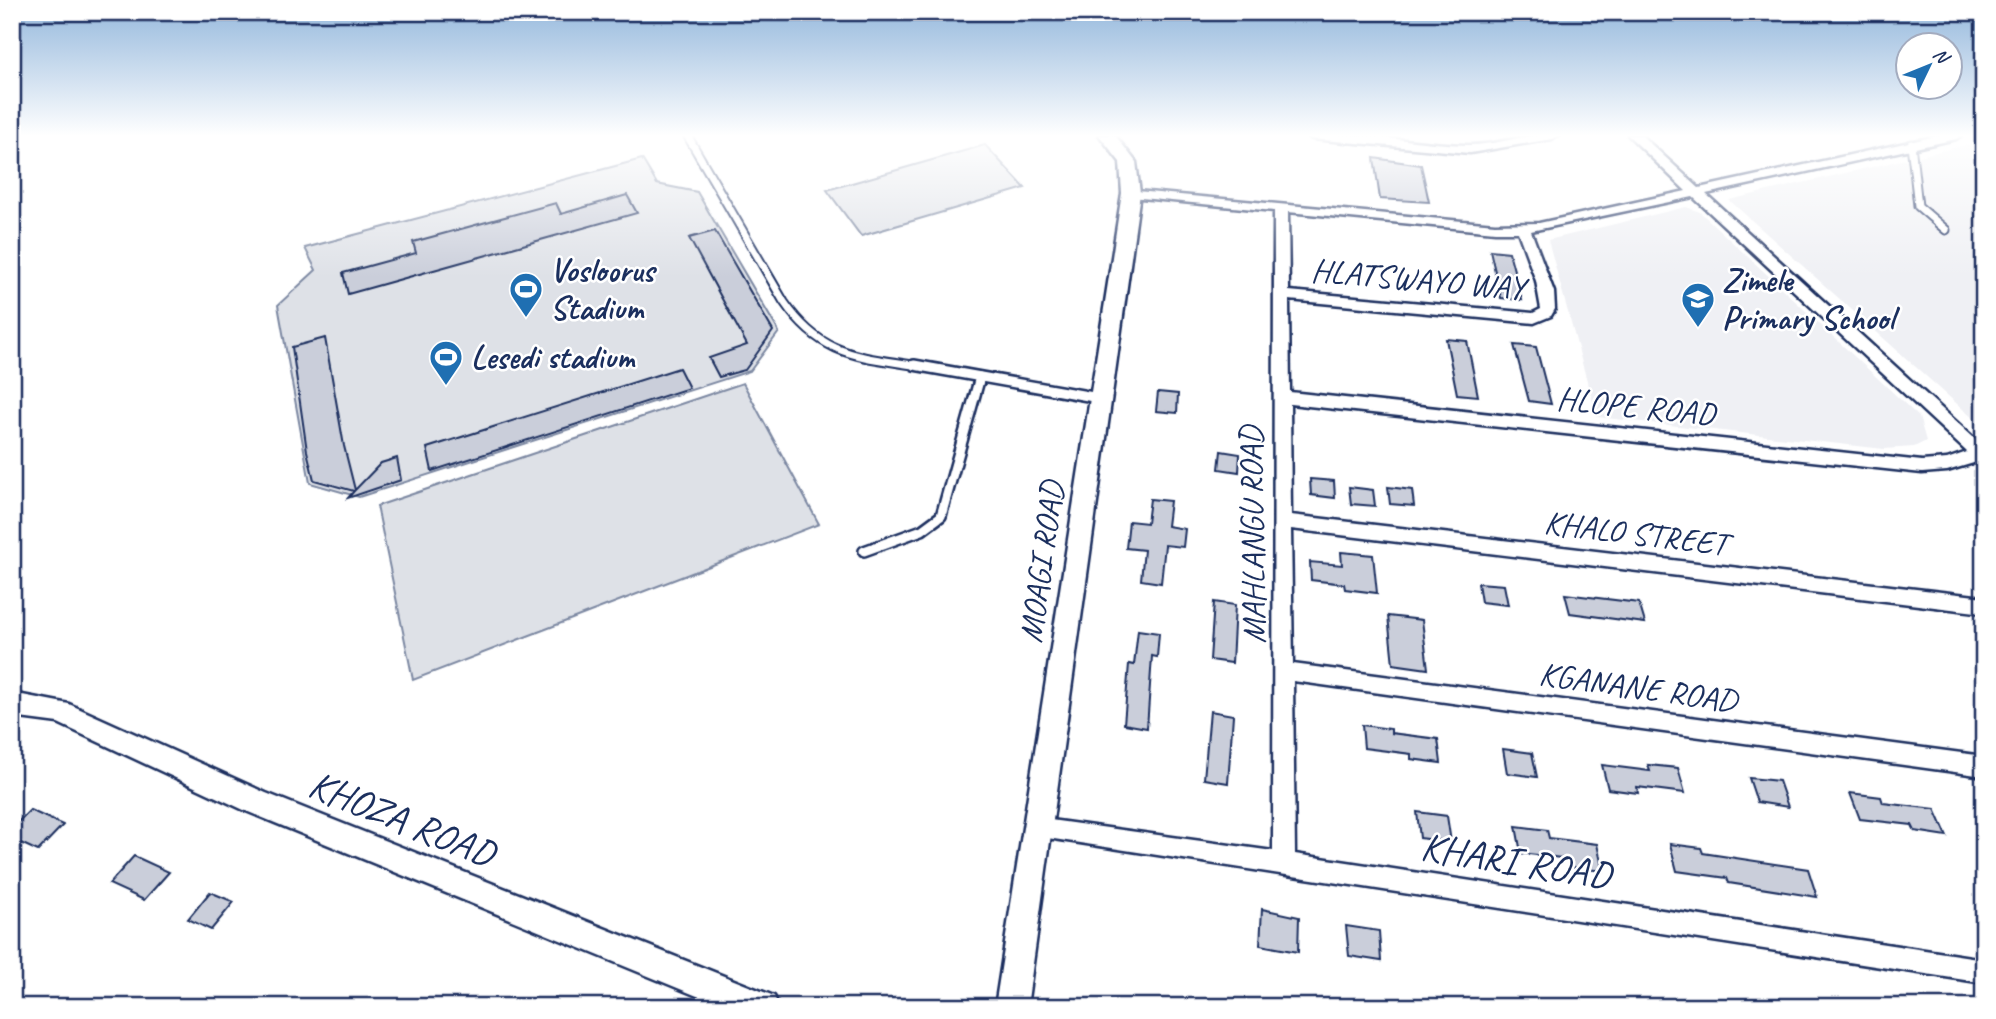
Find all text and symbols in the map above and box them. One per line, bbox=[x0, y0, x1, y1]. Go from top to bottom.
north arrow bbox=[1895, 32, 1965, 102]
text: N bbox=[1928, 43, 1956, 70]
place label: Vosloorus Stadium bbox=[550, 249, 658, 329]
street label: HLATSWAYO WAY bbox=[1310, 249, 1532, 310]
place label: Zimele Primary School bbox=[1722, 259, 1900, 339]
sports icon: Vosloorus Stadium bbox=[507, 270, 545, 319]
school or university icon: Zimele Primary School bbox=[1679, 280, 1717, 329]
place label: Lesedi stadium bbox=[471, 336, 637, 378]
sports icon: Lesedi stadium bbox=[427, 338, 465, 387]
street label: HLOPE ROAD bbox=[1555, 377, 1720, 435]
street label: MAHLANGU ROAD bbox=[1229, 423, 1275, 644]
street label: MOAGI ROAD bbox=[1009, 476, 1073, 645]
street label: KHALO STREET bbox=[1542, 501, 1737, 566]
street label: KGANANE ROAD bbox=[1537, 652, 1742, 722]
street label: KHOZA ROAD bbox=[302, 759, 505, 880]
street label: KHARI ROAD bbox=[1418, 821, 1617, 901]

